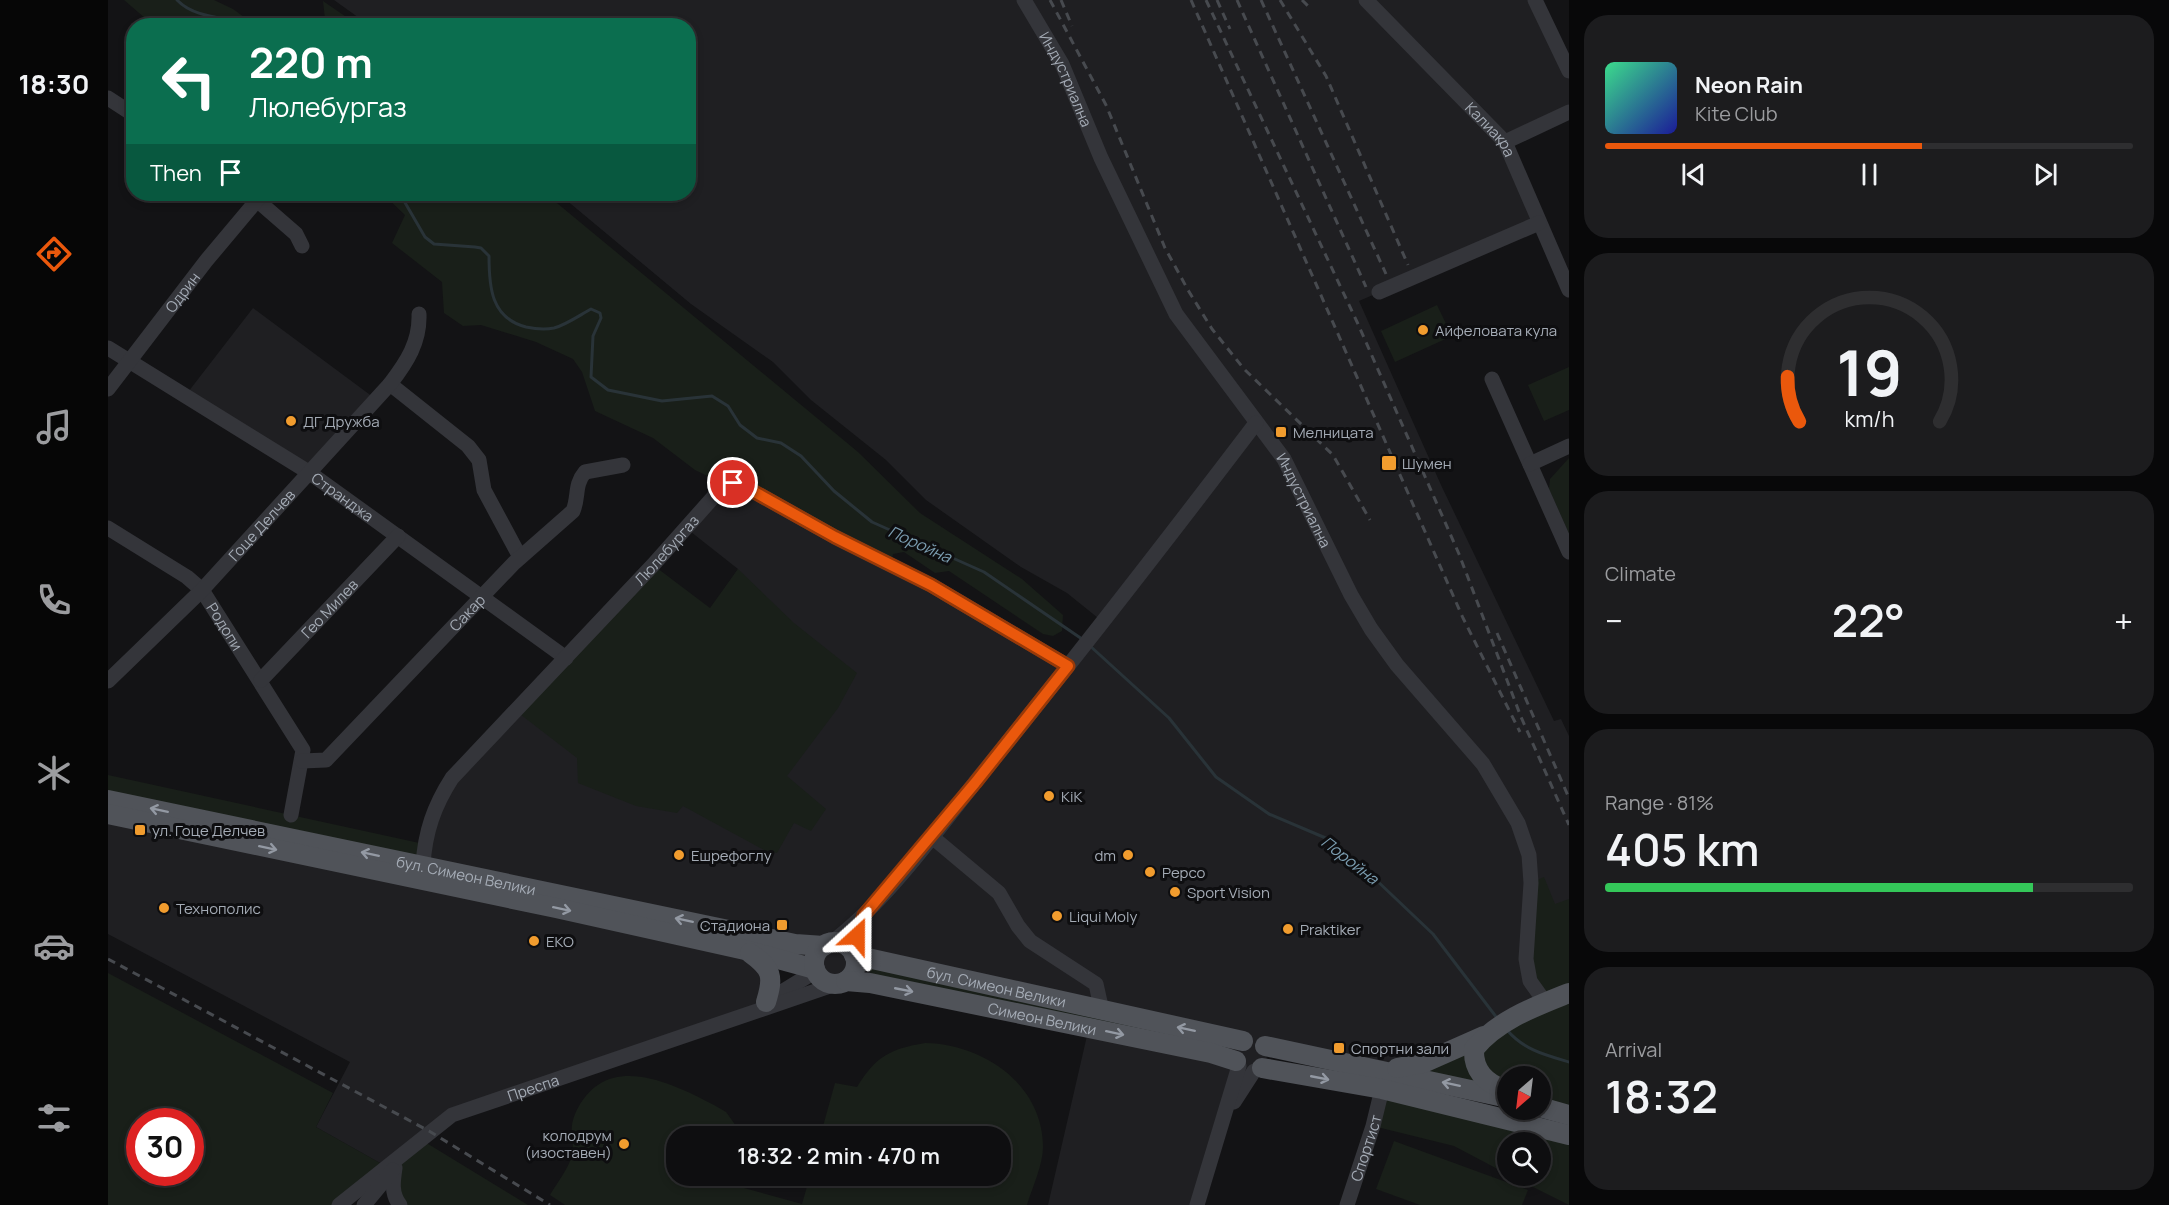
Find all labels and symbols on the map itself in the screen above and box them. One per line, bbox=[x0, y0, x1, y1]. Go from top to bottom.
street label: Индустриална bbox=[1035, 28, 1097, 130]
street label: Калиакра bbox=[1461, 97, 1521, 160]
street label: Одрин bbox=[160, 267, 205, 317]
place label: Айфеловата кула bbox=[1435, 320, 1557, 341]
marker: Айфеловата кула bbox=[1416, 323, 1430, 337]
place label: ДГ Дружба bbox=[303, 411, 380, 432]
marker: ДГ Дружба bbox=[284, 414, 298, 428]
place label: Мелницата bbox=[1293, 422, 1374, 443]
marker: Мелницата bbox=[1274, 425, 1288, 439]
street label: Индустриална bbox=[1272, 448, 1336, 551]
place label: Шумен bbox=[1402, 453, 1452, 474]
marker: Шумен bbox=[1380, 454, 1398, 472]
pin bbox=[707, 457, 758, 508]
street label: Странджа bbox=[307, 467, 378, 526]
street label: Гоце Делчев bbox=[223, 485, 300, 565]
street label: Люлебургаз bbox=[629, 510, 704, 589]
water label: Поройна bbox=[885, 520, 956, 568]
street label: Гео Милев bbox=[296, 574, 362, 642]
street label: Сакар bbox=[444, 589, 490, 636]
street label: Родопи bbox=[202, 599, 248, 654]
place label: KiK bbox=[1061, 786, 1082, 807]
marker: KiK bbox=[1042, 789, 1056, 803]
one-way arrow bbox=[149, 804, 169, 815]
place label: ул. Гоце Делчев bbox=[152, 820, 265, 841]
marker: ул. Гоце Делчев bbox=[133, 823, 147, 837]
water label: Поройна bbox=[1317, 831, 1384, 890]
one-way arrow bbox=[258, 843, 277, 854]
place label: Ешрефоглу bbox=[691, 845, 772, 866]
place label: dm bbox=[1094, 845, 1116, 866]
one-way arrow bbox=[361, 848, 380, 859]
marker: Ешрефоглу bbox=[672, 848, 686, 862]
marker: dm bbox=[1121, 848, 1135, 862]
street label: бул. Симеон Велики bbox=[395, 850, 538, 900]
place label: Pepco bbox=[1162, 862, 1206, 883]
marker: Pepco bbox=[1143, 865, 1157, 879]
place label: Sport Vision bbox=[1187, 882, 1270, 903]
marker: Sport Vision bbox=[1168, 885, 1182, 899]
place label: Технополис bbox=[176, 898, 261, 919]
marker: Технополис bbox=[157, 901, 171, 915]
one-way arrow bbox=[552, 904, 571, 916]
position arrow bbox=[825, 904, 889, 968]
place label: Liqui Moly bbox=[1069, 906, 1137, 927]
marker: Liqui Moly bbox=[1050, 909, 1064, 923]
one-way arrow bbox=[675, 914, 695, 925]
place label: Стадиона bbox=[700, 915, 770, 936]
marker: Стадиона bbox=[775, 918, 789, 932]
place label: Praktiker bbox=[1300, 919, 1362, 940]
marker: Praktiker bbox=[1281, 922, 1295, 936]
place label: EKO bbox=[546, 931, 574, 952]
marker: EKO bbox=[527, 934, 541, 948]
street label: бул. Симеон Велики bbox=[925, 961, 1068, 1012]
one-way arrow bbox=[893, 985, 913, 996]
street label: Симеон Велики bbox=[986, 997, 1098, 1040]
one-way arrow bbox=[1177, 1023, 1196, 1034]
one-way arrow bbox=[1106, 1027, 1125, 1039]
place label: Спортни зали bbox=[1351, 1038, 1449, 1059]
marker: Спортни зали bbox=[1332, 1041, 1346, 1055]
north arrow bbox=[1497, 1066, 1551, 1120]
street label: Преспа bbox=[504, 1069, 562, 1106]
one-way arrow bbox=[1310, 1072, 1329, 1083]
one-way arrow bbox=[1441, 1077, 1460, 1089]
speed limit sign: 30 bbox=[126, 1108, 204, 1186]
street label: Спортист bbox=[1345, 1112, 1386, 1184]
place label: колодрум (изоставен) bbox=[525, 1125, 612, 1163]
marker: колодрум (изоставен) bbox=[617, 1137, 631, 1151]

